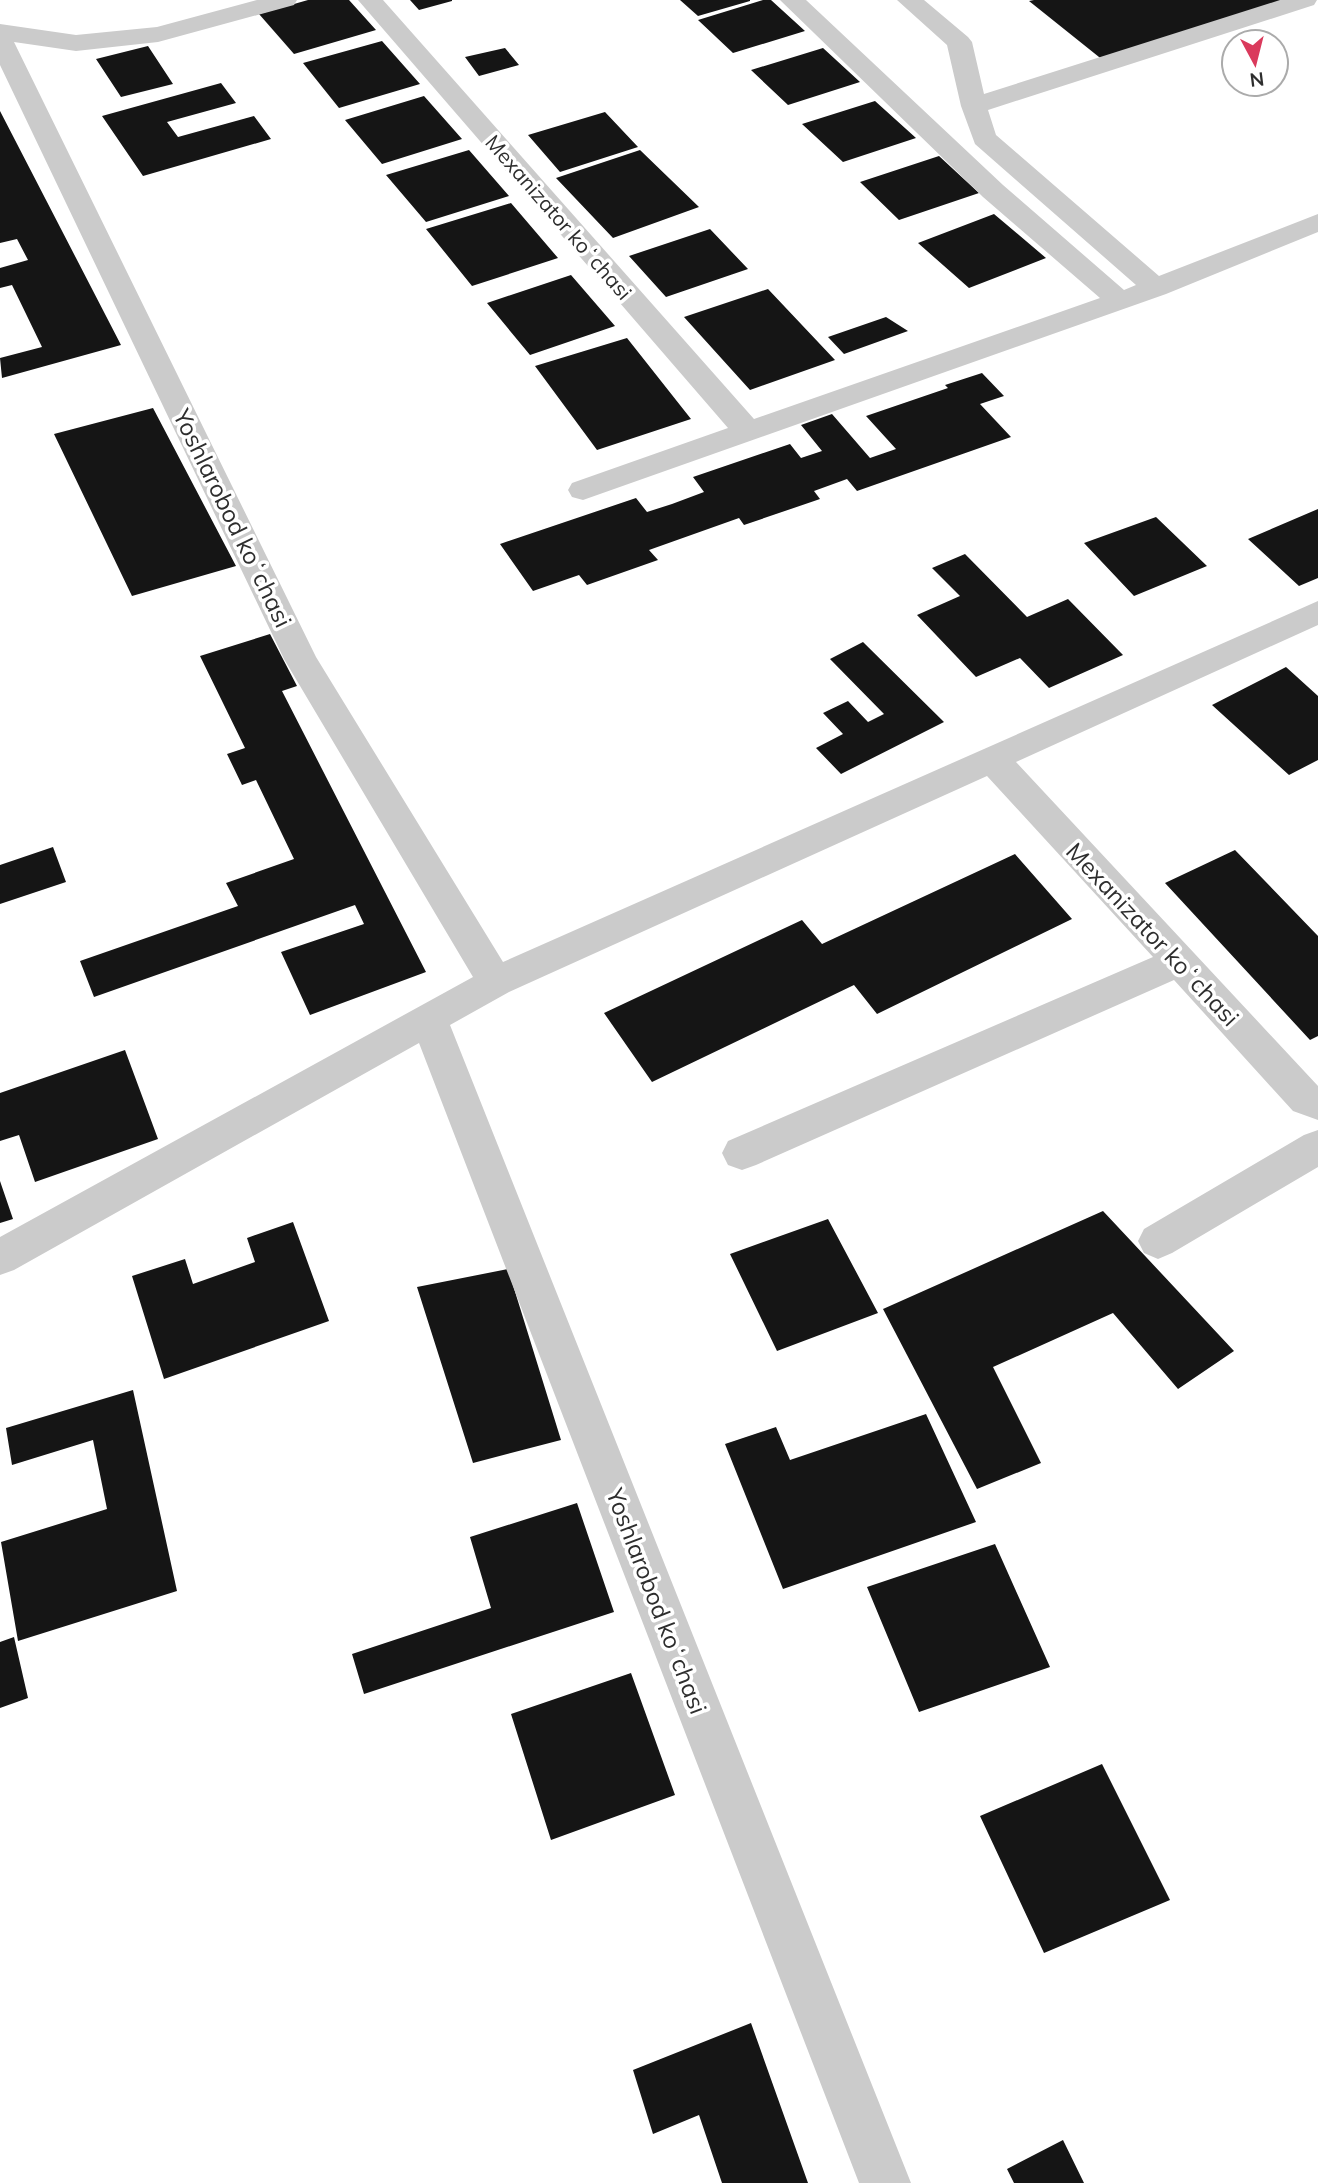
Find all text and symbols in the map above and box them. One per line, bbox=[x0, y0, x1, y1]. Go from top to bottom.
north arrow bbox=[1220, 28, 1290, 98]
text: N bbox=[1248, 67, 1266, 93]
street label: Mexanizator koʻchasi bbox=[480, 129, 638, 305]
street label: Yoshlarobod koʻchasi bbox=[167, 403, 299, 632]
street label: Mexanizator koʻchasi bbox=[1060, 836, 1246, 1032]
street label: Yoshlarobod koʻchasi bbox=[600, 1483, 714, 1718]

